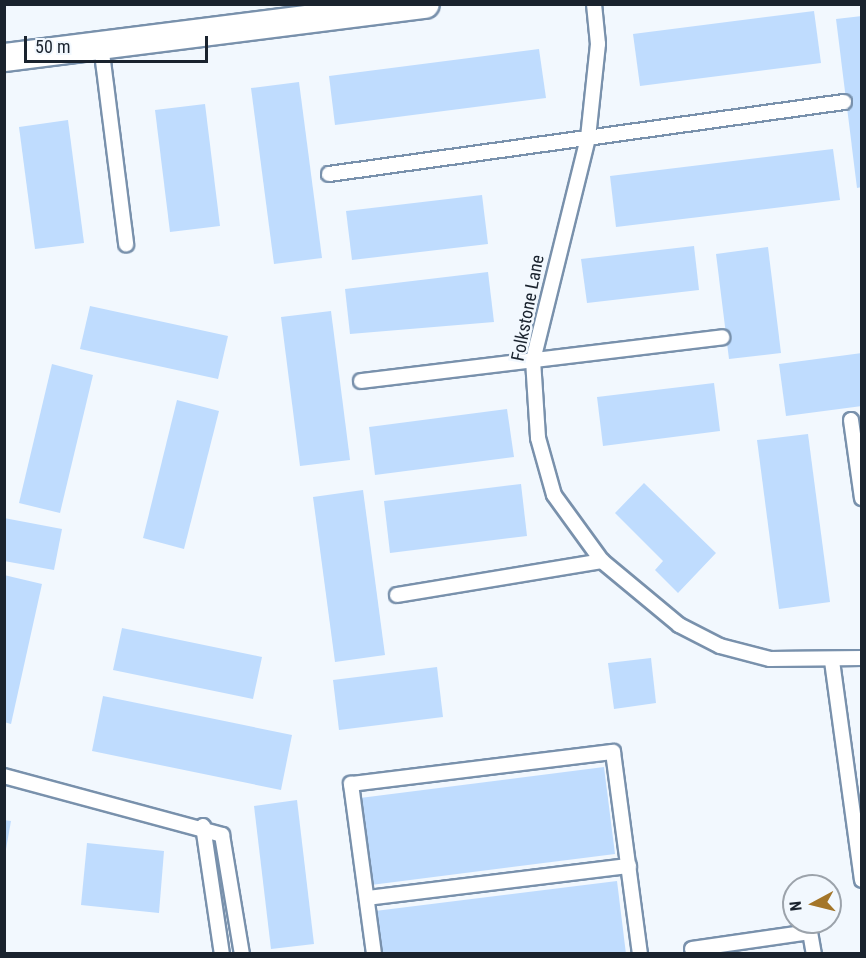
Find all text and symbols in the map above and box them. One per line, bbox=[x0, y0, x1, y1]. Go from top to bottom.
scale bar bbox=[27, 24, 212, 62]
text: 50 m bbox=[35, 36, 70, 57]
street label: Folkstone Lane bbox=[507, 253, 549, 363]
north arrow bbox=[782, 874, 842, 934]
text: N bbox=[786, 900, 806, 912]

